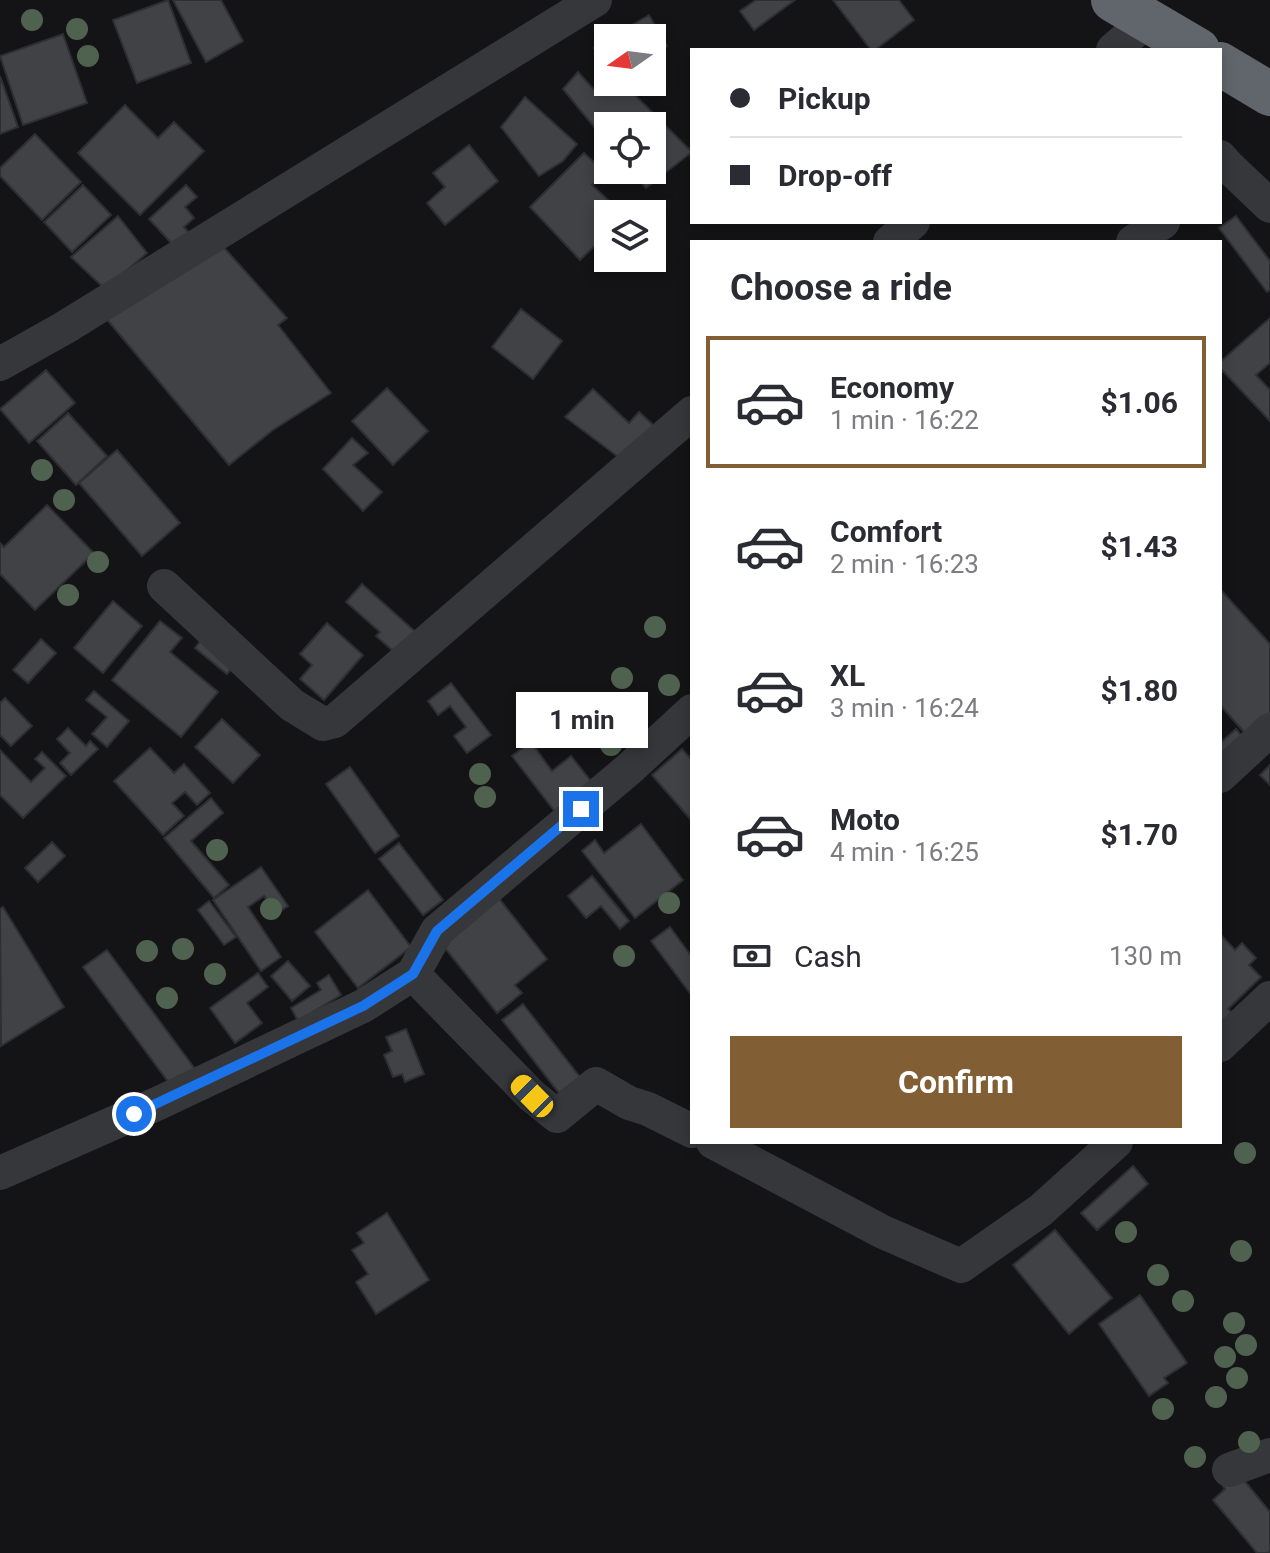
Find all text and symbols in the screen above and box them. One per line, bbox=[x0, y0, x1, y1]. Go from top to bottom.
north arrow bbox=[594, 24, 666, 96]
map controls bbox=[594, 24, 666, 272]
text: Pickup bbox=[778, 81, 871, 116]
button: locate bbox=[594, 112, 666, 184]
text: Drop-off bbox=[778, 158, 892, 193]
button: layers bbox=[594, 200, 666, 272]
text: Choose a ride bbox=[730, 267, 952, 309]
icon: car bbox=[734, 366, 806, 438]
text: Economy bbox=[830, 370, 954, 405]
text: $1.06 bbox=[1100, 385, 1178, 420]
text: 1 min · 16:22 bbox=[830, 405, 979, 435]
icon: car bbox=[734, 510, 806, 582]
text: Comfort bbox=[830, 514, 942, 549]
text: $1.43 bbox=[1100, 529, 1178, 564]
text: 2 min · 16:23 bbox=[830, 549, 979, 579]
icon: car bbox=[734, 654, 806, 726]
text: XL bbox=[830, 658, 865, 693]
text: $1.80 bbox=[1100, 673, 1178, 708]
callout: 1 min bbox=[515, 693, 647, 749]
text: 3 min · 16:24 bbox=[830, 693, 979, 723]
text: 1 min bbox=[549, 705, 615, 735]
route end bbox=[563, 791, 599, 827]
icon: car bbox=[734, 798, 806, 870]
text: Moto bbox=[830, 802, 900, 837]
text: $1.70 bbox=[1100, 817, 1178, 852]
text: 4 min · 16:25 bbox=[830, 837, 979, 867]
icon: cash bbox=[730, 934, 774, 978]
text: Cash bbox=[794, 939, 862, 974]
text: 130 m bbox=[1109, 941, 1182, 971]
button: Confirm bbox=[730, 1036, 1182, 1128]
car bbox=[507, 1071, 557, 1121]
route start bbox=[116, 1096, 152, 1132]

